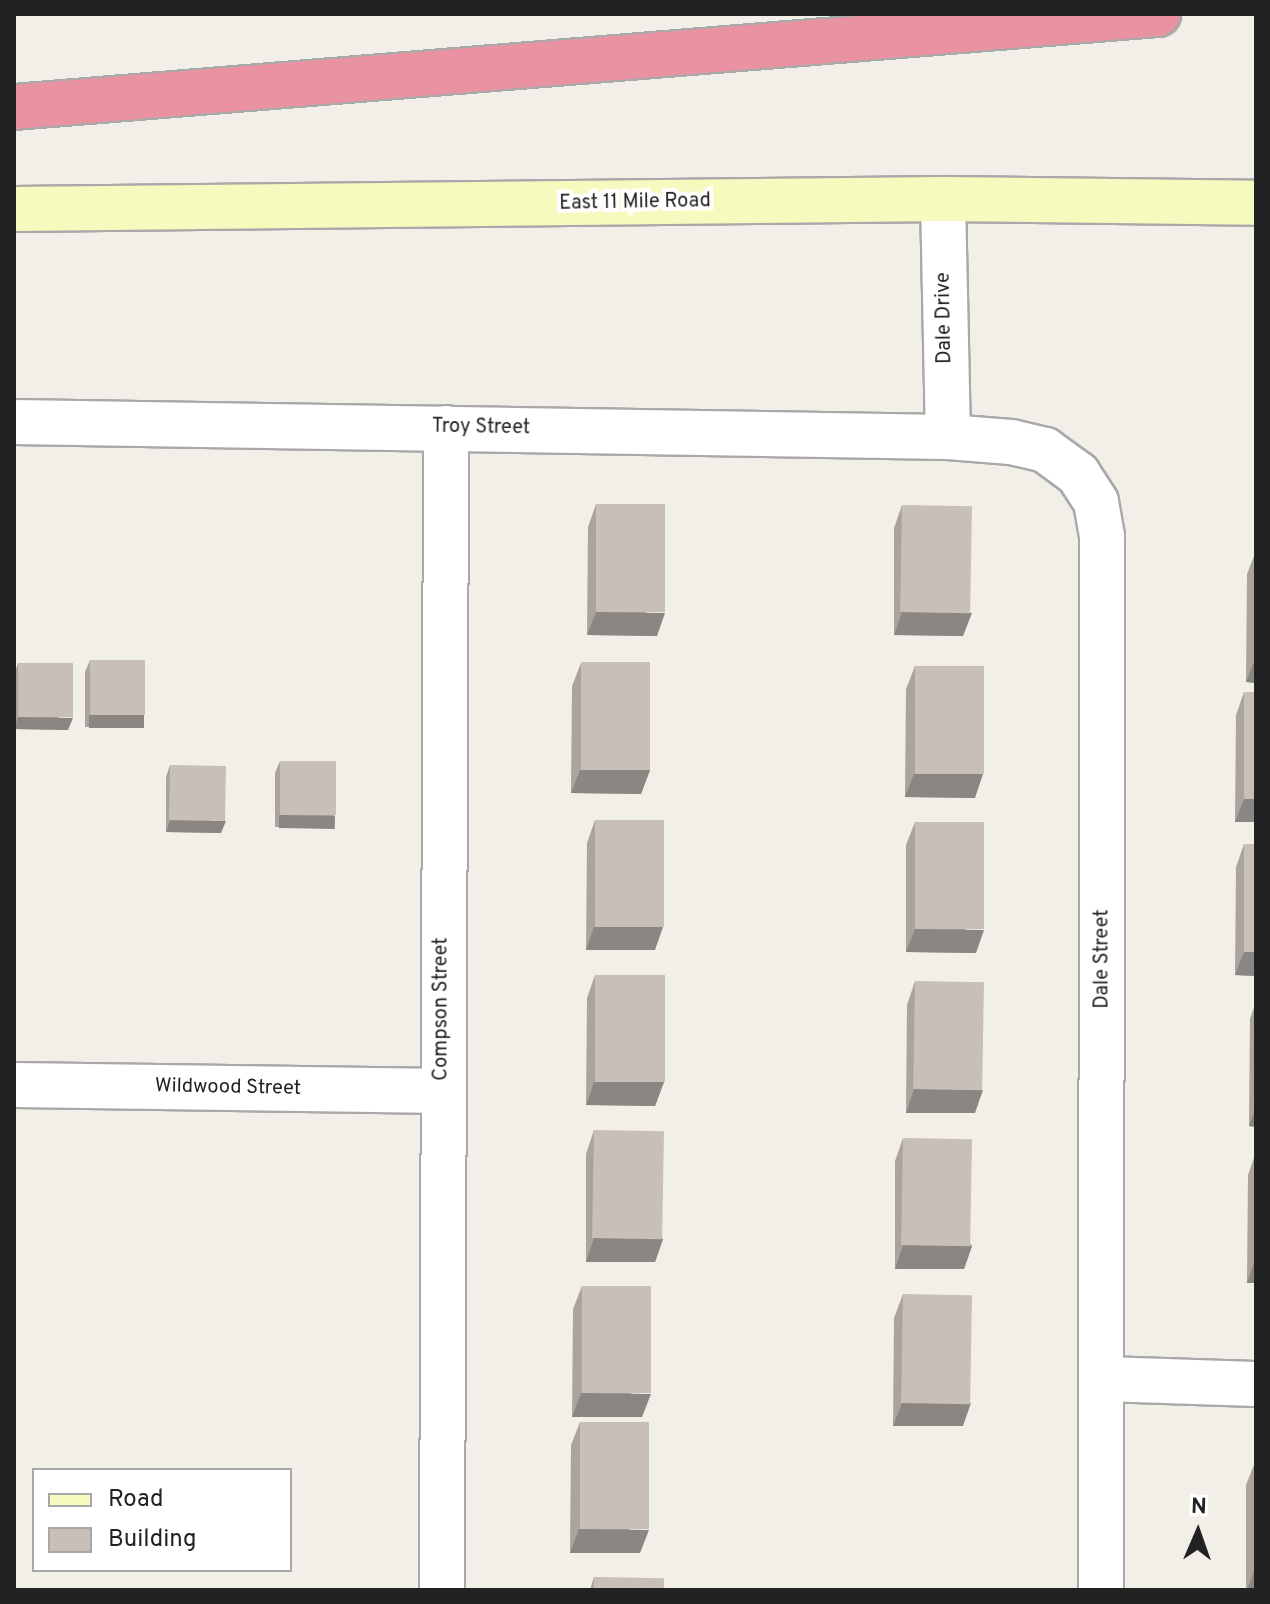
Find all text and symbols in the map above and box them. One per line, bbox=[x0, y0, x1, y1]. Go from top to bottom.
street label: East 11 Mile Road bbox=[559, 190, 711, 216]
street label: Dale Drive bbox=[932, 272, 958, 364]
street label: Troy Street bbox=[432, 415, 530, 441]
street label: Dale Street bbox=[1091, 909, 1115, 1009]
street label: Compson Street bbox=[430, 937, 454, 1081]
street label: Wildwood Street bbox=[155, 1075, 301, 1101]
legend bbox=[32, 1468, 292, 1572]
text: Road bbox=[108, 1485, 164, 1515]
north arrow bbox=[1158, 1492, 1238, 1572]
text: N bbox=[1190, 1494, 1207, 1521]
text: Building bbox=[108, 1525, 197, 1555]

